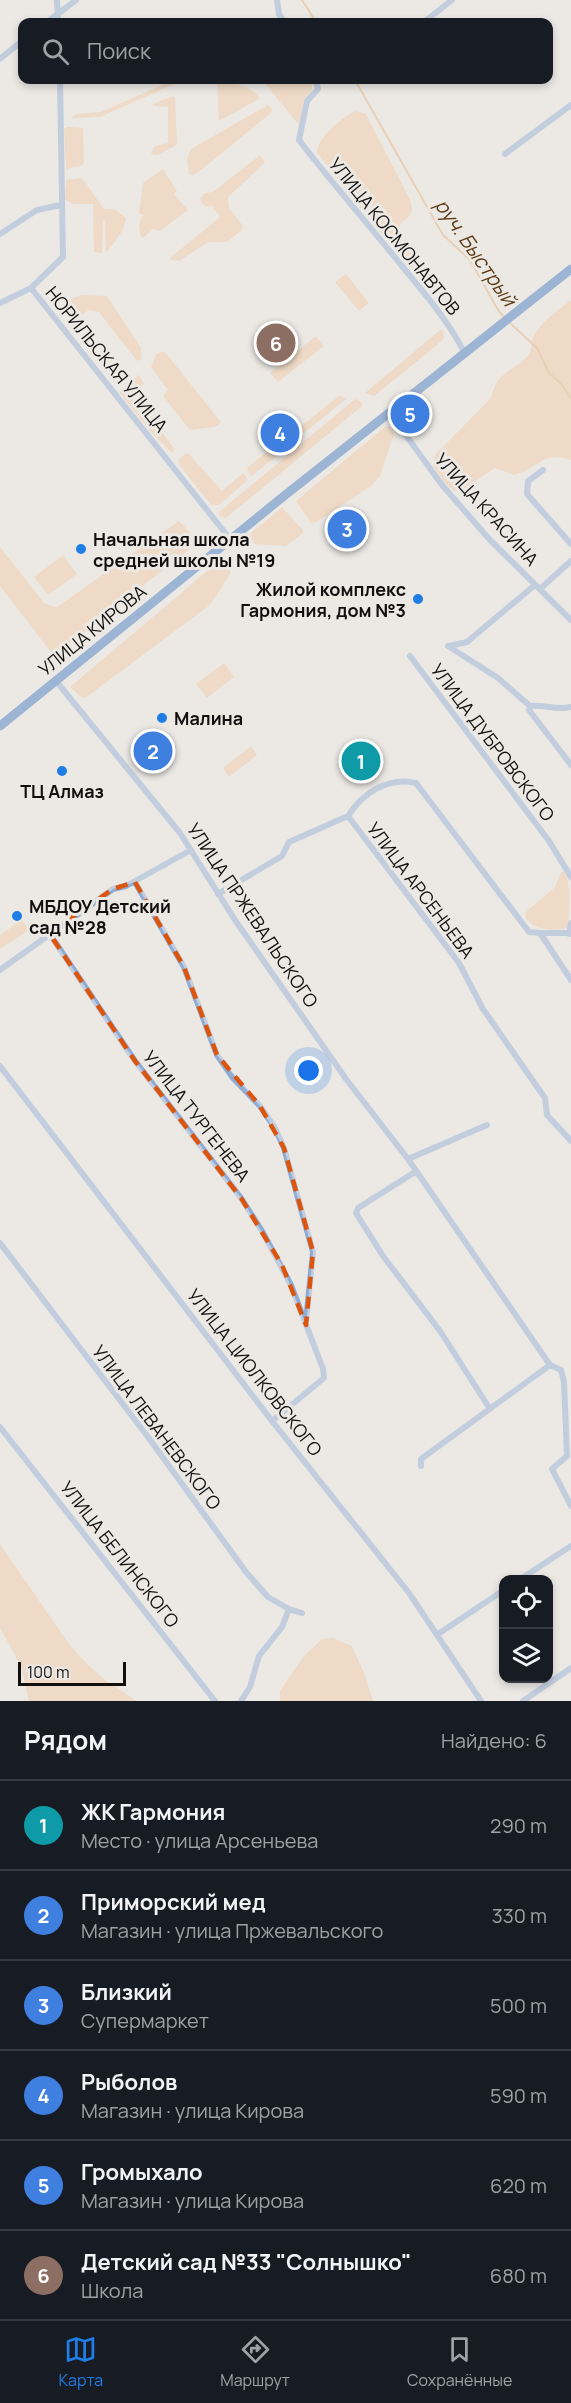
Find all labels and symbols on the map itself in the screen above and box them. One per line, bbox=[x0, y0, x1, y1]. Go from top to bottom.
street label: УЛИЦА КОСМОНАВТОВ bbox=[324, 152, 466, 320]
water label: руч. Быстрый bbox=[429, 193, 524, 312]
street label: НОРИЛЬСКАЯ УЛИЦА bbox=[41, 281, 174, 437]
pin: 6 bbox=[256, 320, 296, 366]
pin: 5 bbox=[390, 392, 430, 436]
pin: 4 bbox=[260, 410, 300, 456]
street label: УЛИЦА КРАСИНА bbox=[430, 447, 544, 571]
pin: 3 bbox=[328, 506, 366, 552]
place label: Начальная школа средней школы №19 bbox=[93, 527, 275, 572]
marker: Начальная школа средней школы №19 bbox=[74, 542, 88, 556]
place label: Жилой комплекс Гармония, дом №3 bbox=[240, 577, 406, 622]
street label: УЛИЦА КИРОВА bbox=[33, 579, 151, 681]
marker: Жилой комплекс Гармония, дом №3 bbox=[411, 592, 425, 606]
street label: УЛИЦА ДУБРОВСКОГО bbox=[426, 658, 560, 826]
place label: Малина bbox=[174, 706, 243, 730]
marker: Малина bbox=[155, 711, 169, 725]
pin: 2 bbox=[134, 728, 172, 774]
pin: 1 bbox=[342, 738, 380, 783]
marker: ТЦ Алмаз bbox=[55, 764, 69, 778]
place label: ТЦ Алмаз bbox=[20, 779, 104, 803]
street label: УЛИЦА АРСЕНЬЕВА bbox=[362, 817, 480, 963]
street label: УЛИЦА ПРЖЕВАЛЬСКОГО bbox=[182, 818, 324, 1012]
place label: МБДОУ Детский сад №28 bbox=[29, 894, 171, 939]
marker: МБДОУ Детский сад №28 bbox=[10, 909, 24, 923]
street label: УЛИЦА ТУРГЕНЕВА bbox=[138, 1045, 256, 1187]
your location bbox=[294, 1056, 323, 1085]
street label: УЛИЦА ЦИОЛКОВСКОГО bbox=[182, 1283, 328, 1461]
street label: УЛИЦА ЛЕВАНЕВСКОГО bbox=[87, 1340, 227, 1514]
street label: УЛИЦА БЕЛИНСКОГО bbox=[55, 1476, 185, 1632]
scale bar bbox=[18, 1659, 126, 1686]

